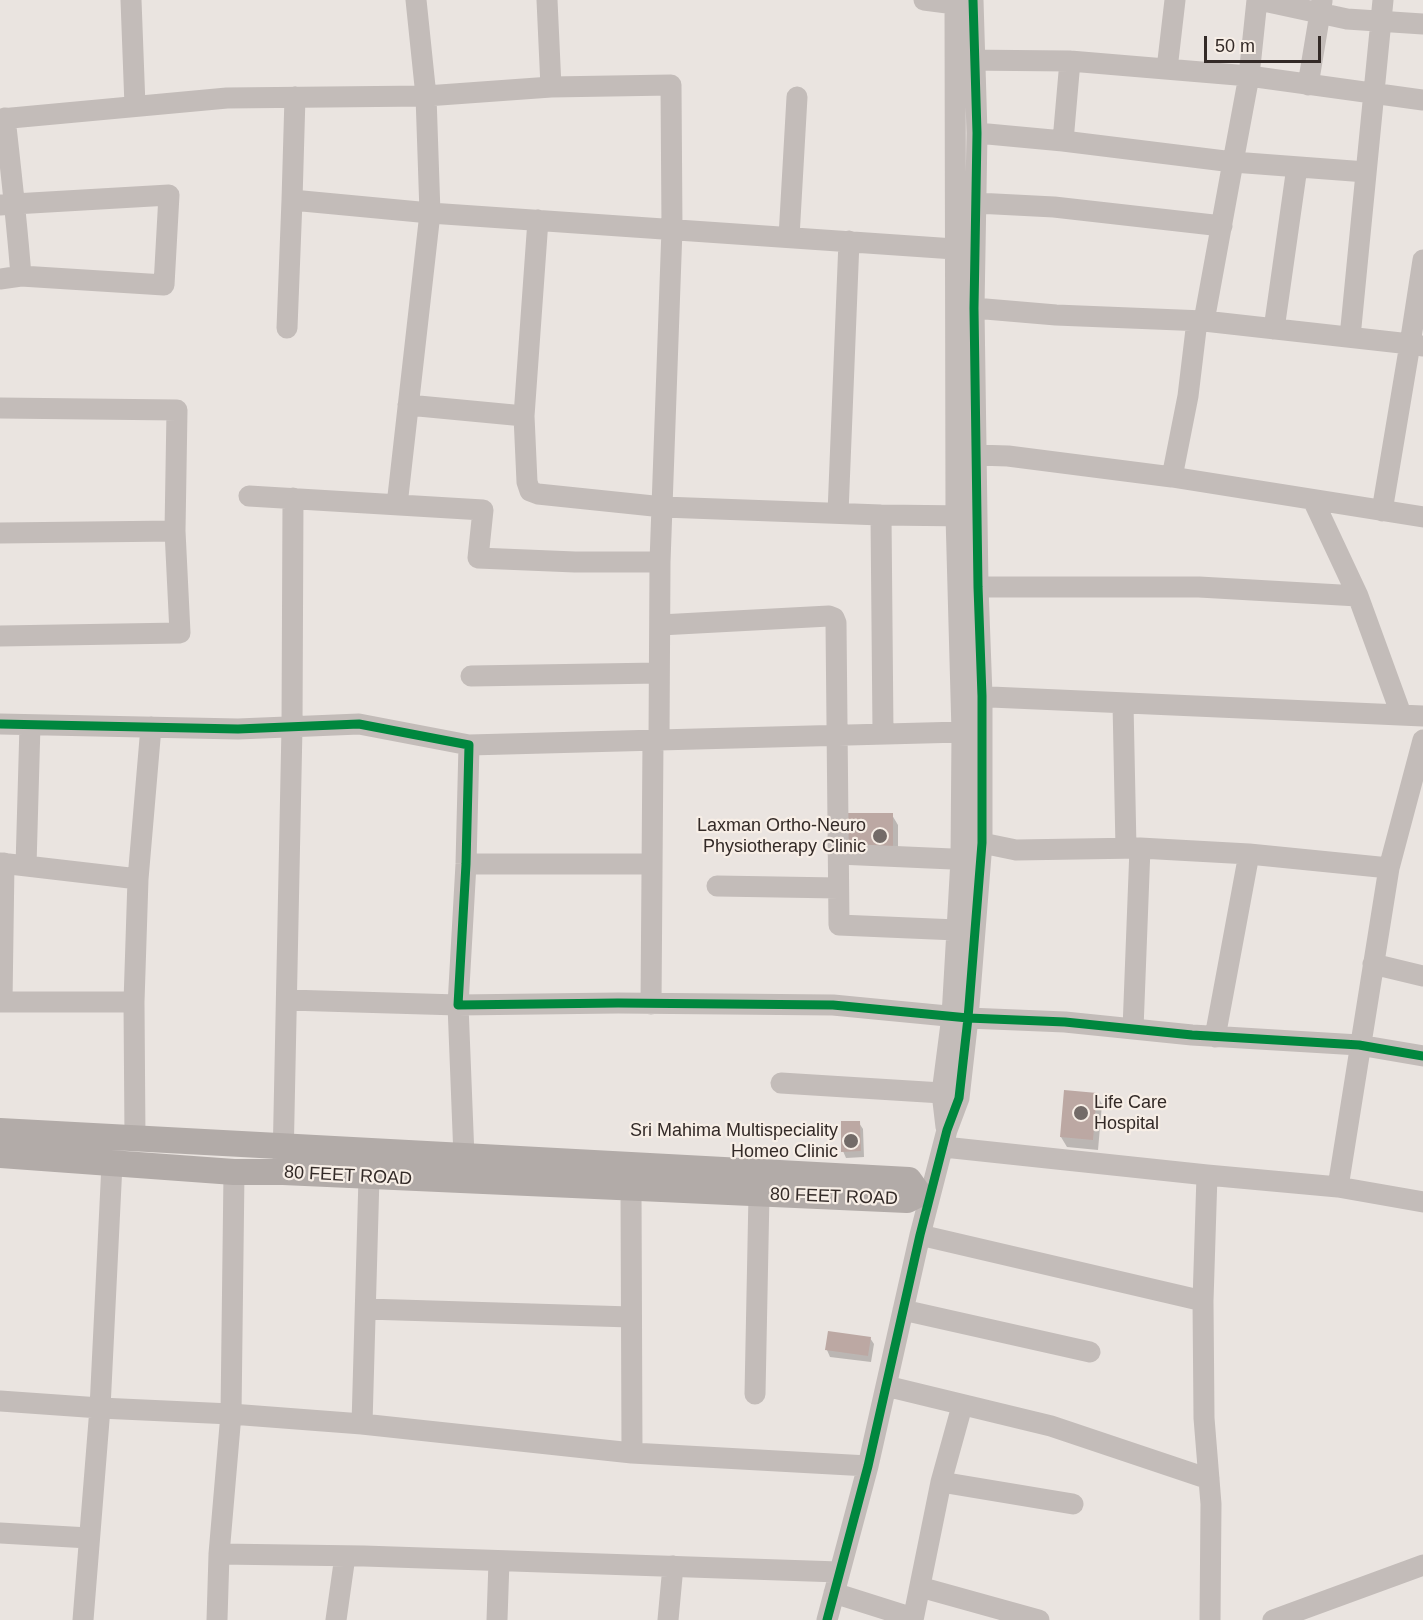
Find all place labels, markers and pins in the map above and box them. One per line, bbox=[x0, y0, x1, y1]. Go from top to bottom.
place label: Laxman Ortho-Neuro Physiotherapy Clinic bbox=[697, 815, 866, 858]
marker: Laxman Ortho-Neuro Physiotherapy Clinic bbox=[871, 827, 889, 845]
place label: Life Care Hospital bbox=[1094, 1092, 1167, 1134]
marker: Life Care Hospital bbox=[1072, 1104, 1090, 1122]
place label: Sri Mahima Multispeciality Homeo Clinic bbox=[630, 1120, 838, 1162]
marker: Sri Mahima Multispeciality Homeo Clinic bbox=[842, 1132, 860, 1150]

